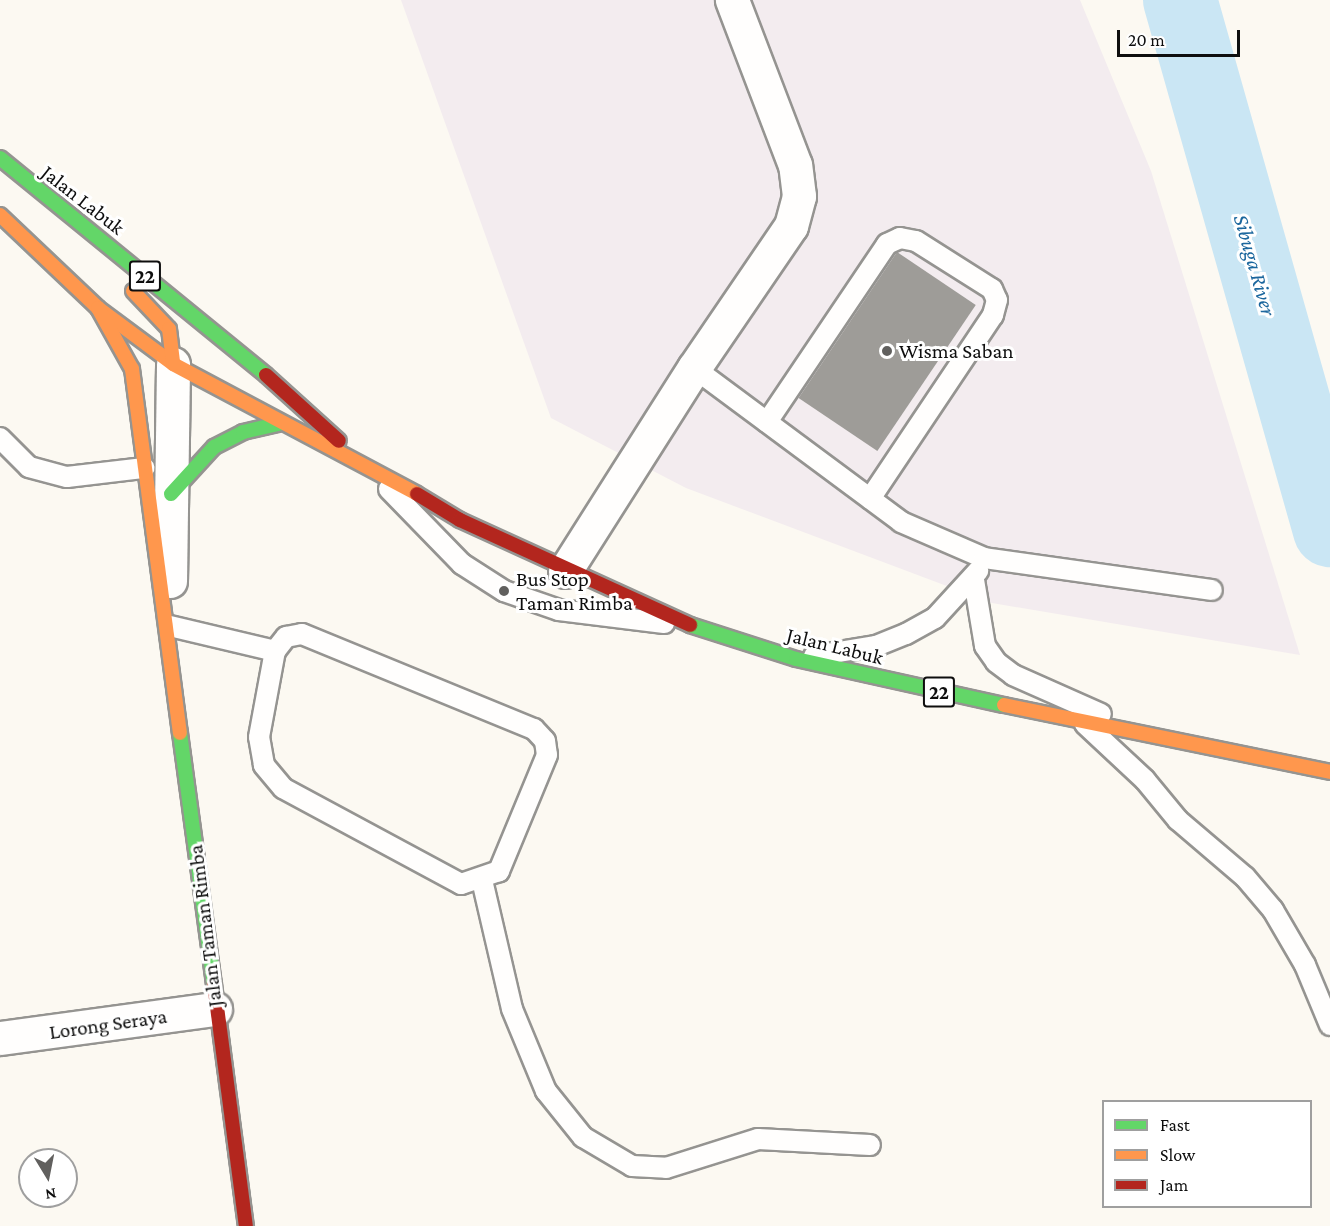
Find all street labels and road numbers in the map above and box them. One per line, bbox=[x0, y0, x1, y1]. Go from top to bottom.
street label: Jalan Labuk bbox=[36, 160, 130, 240]
road number: 22 bbox=[128, 259, 162, 293]
street label: Jalan Labuk bbox=[784, 622, 886, 670]
road number: 22 bbox=[922, 675, 956, 709]
street label: Jalan Taman Rimba bbox=[183, 844, 227, 1008]
street label: Lorong Seraya bbox=[47, 1003, 169, 1045]

